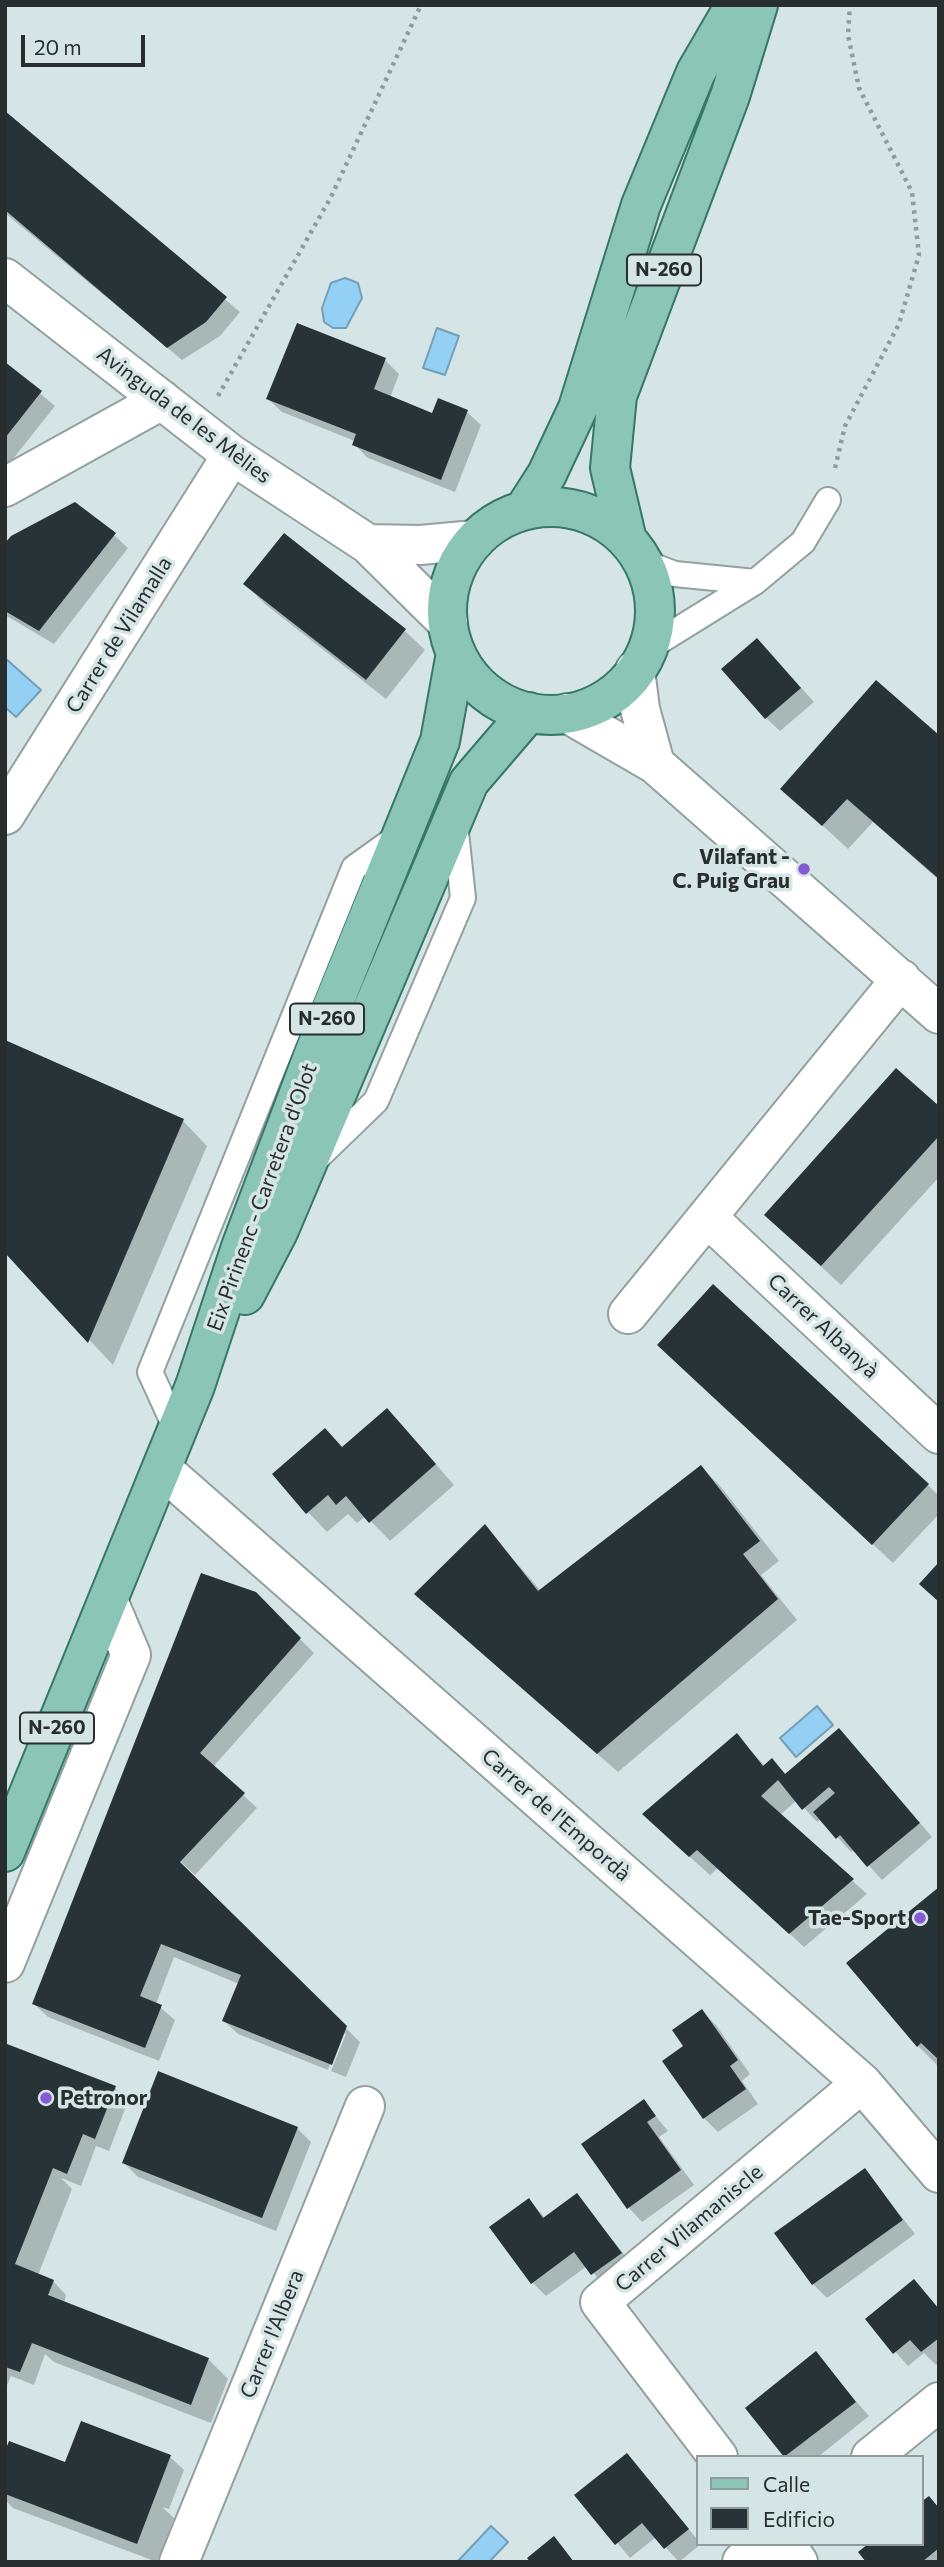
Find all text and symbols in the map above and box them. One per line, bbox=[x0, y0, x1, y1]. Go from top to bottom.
scale bar bbox=[24, 21, 149, 65]
text: 20 m bbox=[34, 34, 82, 59]
road number: N-260 bbox=[627, 254, 701, 286]
street label: Avinguda de les Mèlies bbox=[92, 341, 276, 489]
street label: Carrer de Vilamalla bbox=[61, 552, 177, 718]
place label: Vilafant - C. Puig Grau bbox=[672, 844, 790, 894]
marker: Vilafant - C. Puig Grau bbox=[796, 861, 812, 877]
road number: N-260 bbox=[290, 1004, 364, 1035]
street label: Eix Pirinenc - Carretera d'Olot bbox=[202, 1060, 322, 1334]
street label: Carrer Albanyà bbox=[763, 1268, 883, 1384]
road number: N-260 bbox=[20, 1712, 94, 1744]
street label: Carrer de l'Empordà bbox=[476, 1744, 636, 1886]
place label: Tae-Sport bbox=[808, 1905, 906, 1931]
marker: Tae-Sport bbox=[912, 1910, 928, 1926]
place label: Petronor bbox=[60, 2085, 147, 2111]
marker: Petronor bbox=[38, 2090, 54, 2106]
street label: Carrer Vilamaniscle bbox=[610, 2159, 768, 2297]
street label: Carrer l'Albera bbox=[235, 2266, 309, 2402]
legend bbox=[696, 2455, 923, 2546]
text: Calle bbox=[763, 2471, 810, 2496]
text: Edificio bbox=[763, 2506, 835, 2531]

